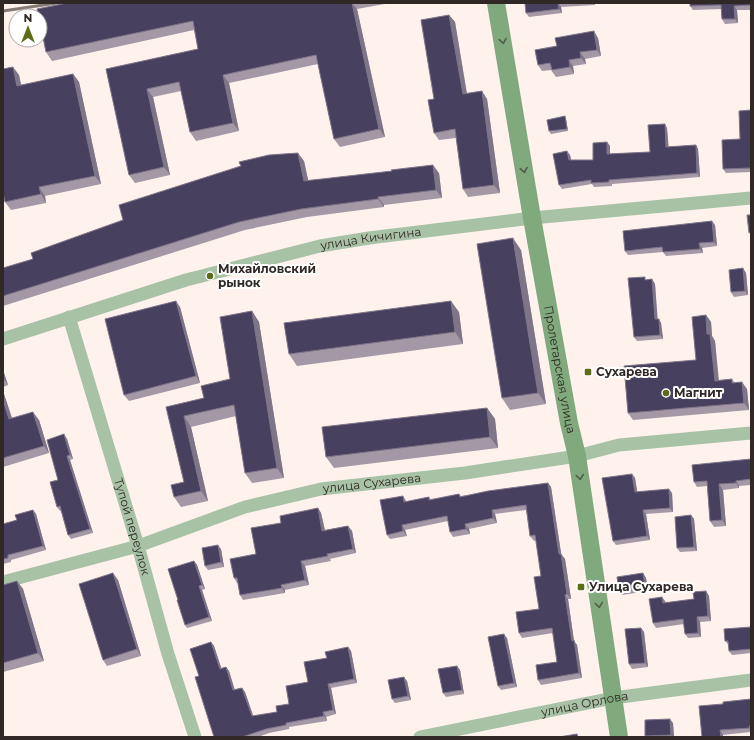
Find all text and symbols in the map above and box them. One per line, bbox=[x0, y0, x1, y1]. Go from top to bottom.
north arrow bbox=[8, 8, 48, 48]
text: N bbox=[24, 11, 32, 25]
one-way arrow bbox=[498, 38, 506, 45]
one-way arrow bbox=[519, 167, 528, 173]
street label: улица Кичигина bbox=[318, 224, 422, 253]
place label: Михайловский рынок bbox=[218, 261, 316, 290]
marker: Михайловский рынок bbox=[205, 271, 215, 281]
street label: Пролетарская улица bbox=[541, 304, 579, 435]
place label: Сухарева bbox=[596, 364, 657, 379]
marker: Сухарева bbox=[583, 367, 593, 377]
place label: Магнит bbox=[674, 385, 723, 400]
marker: Магнит bbox=[661, 388, 671, 398]
street label: улица Сухарева bbox=[321, 470, 422, 496]
one-way arrow bbox=[575, 473, 584, 480]
street label: Тупой переулок bbox=[111, 476, 154, 577]
place label: Улица Сухарева bbox=[589, 579, 694, 594]
marker: Улица Сухарева bbox=[576, 582, 586, 592]
one-way arrow bbox=[594, 602, 603, 608]
street label: улица Орлова bbox=[539, 688, 629, 720]

